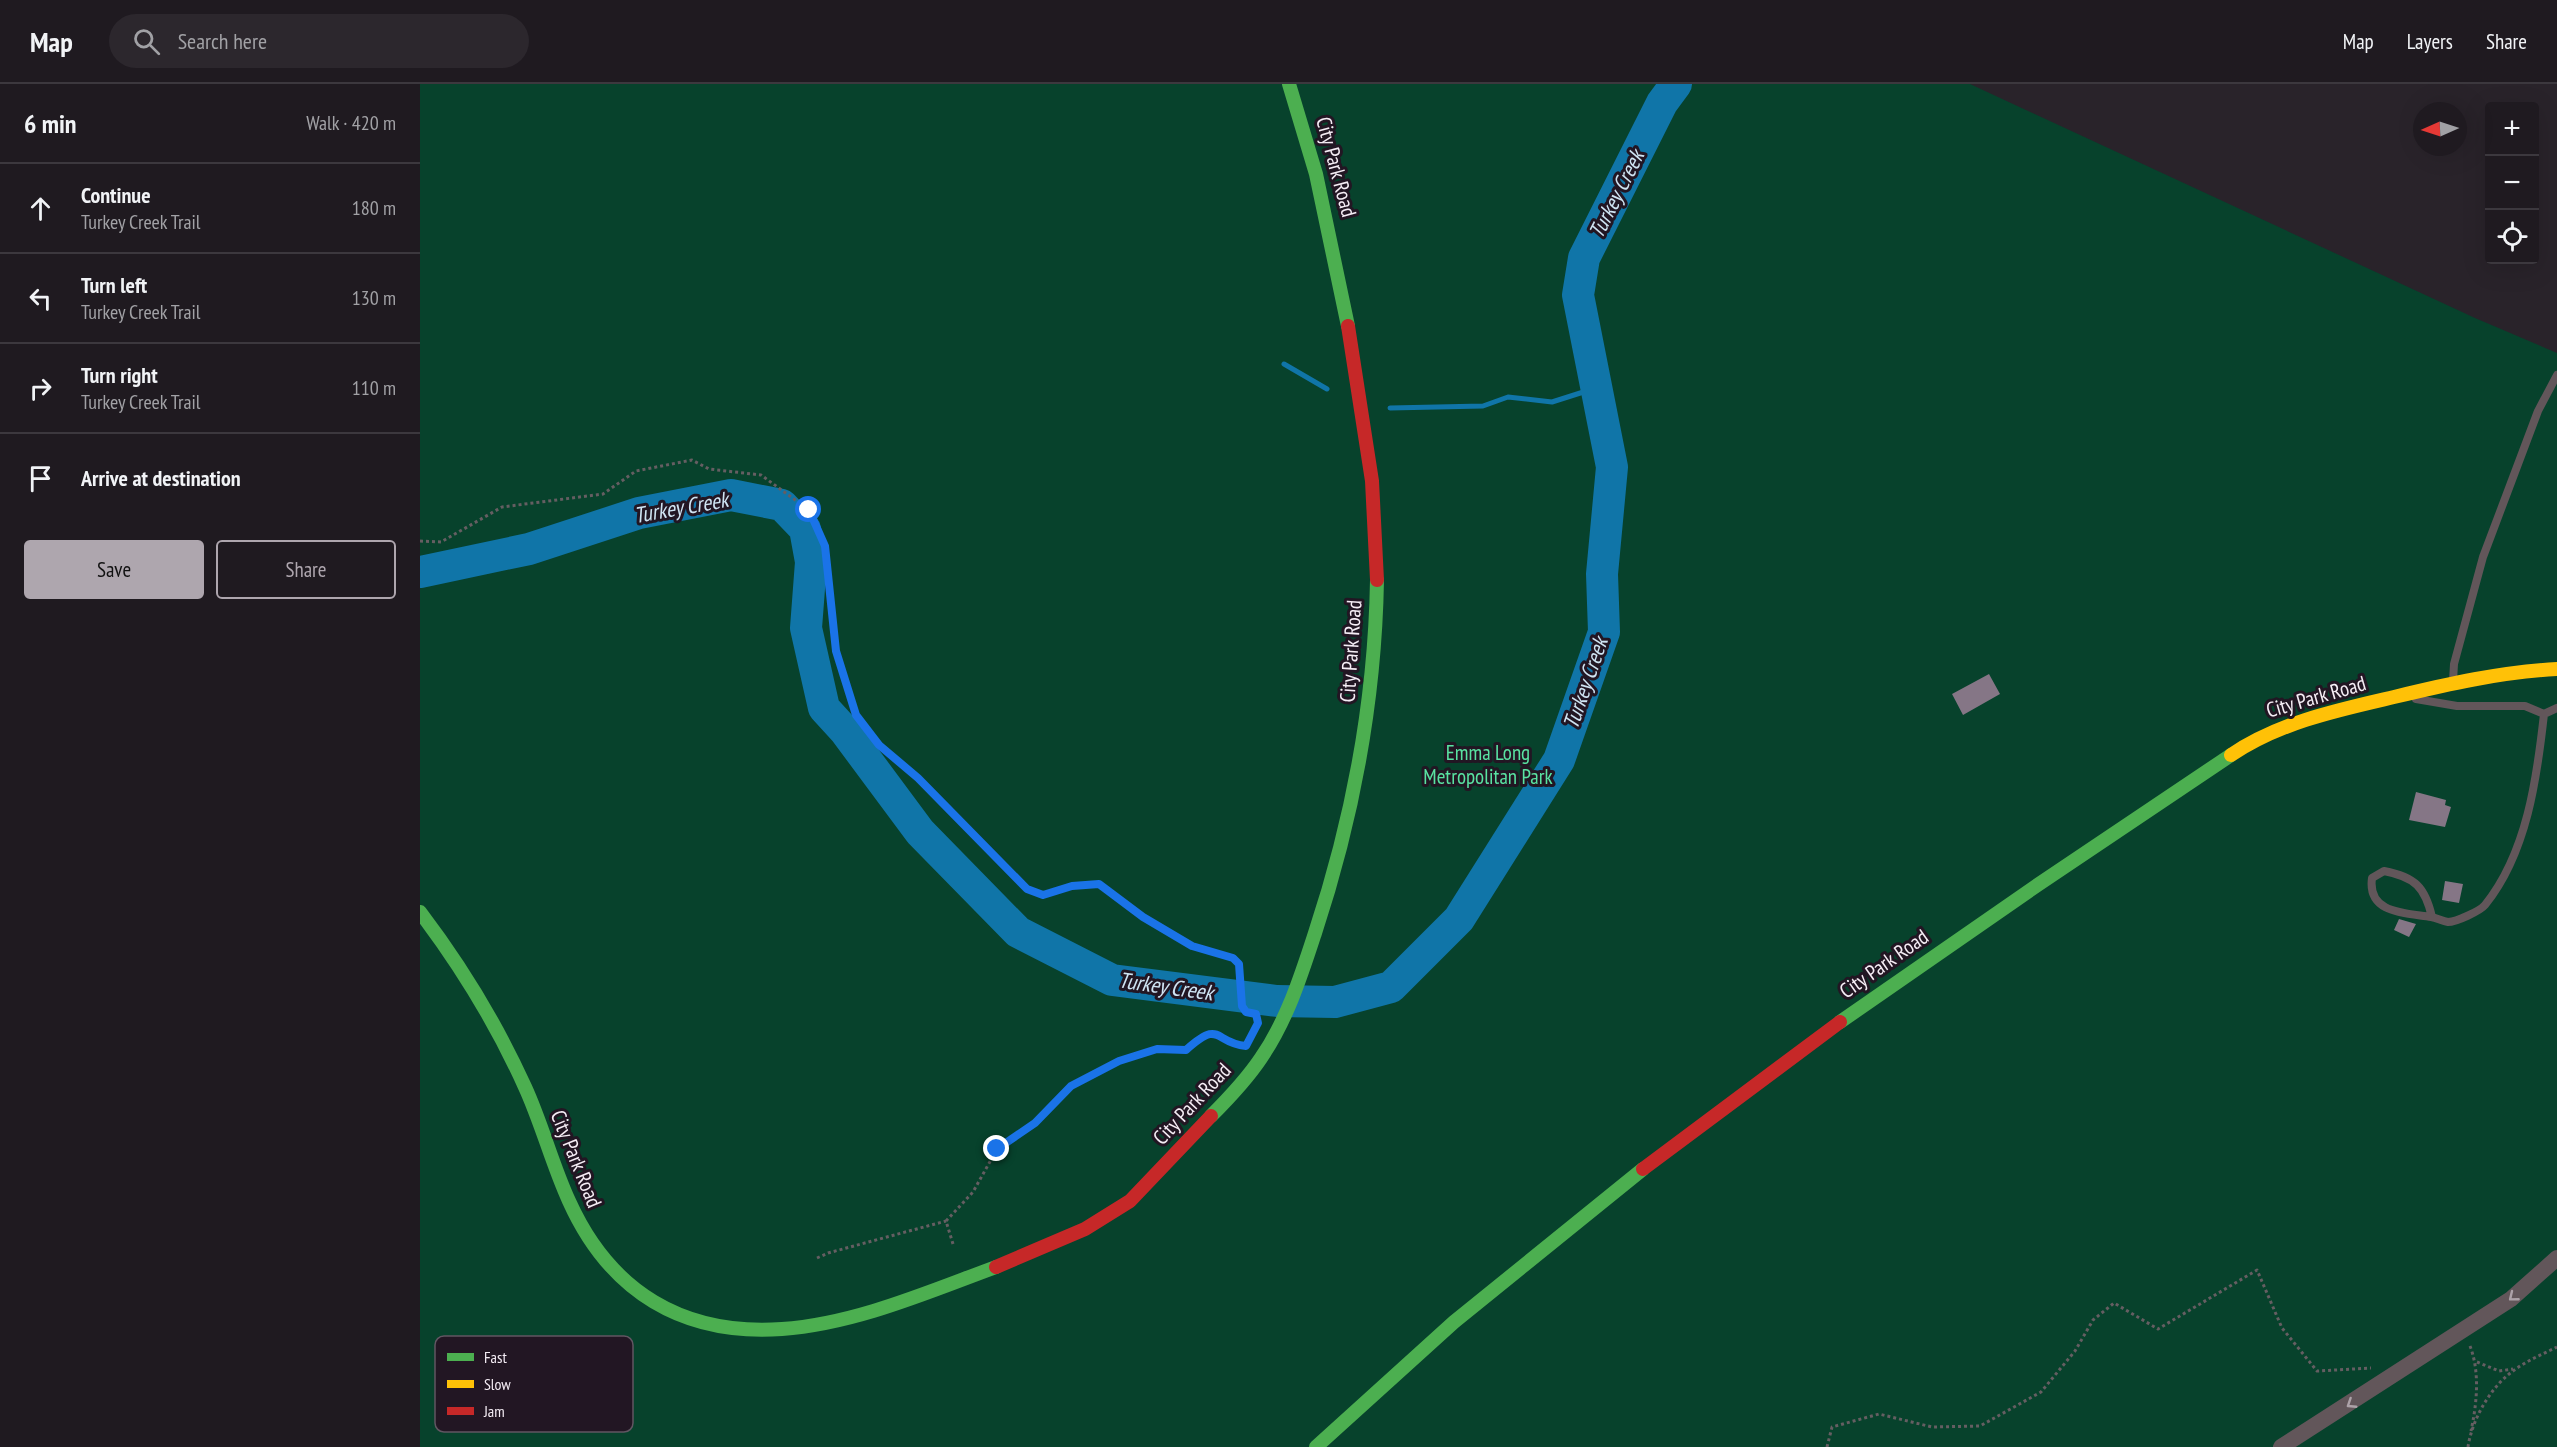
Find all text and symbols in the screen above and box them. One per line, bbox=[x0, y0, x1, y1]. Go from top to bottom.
search box bbox=[109, 14, 529, 68]
text: Map bbox=[30, 23, 73, 60]
icon: search bbox=[130, 25, 163, 58]
text: Search here bbox=[178, 27, 267, 55]
text: Map bbox=[2343, 28, 2374, 55]
text: Layers bbox=[2407, 28, 2453, 55]
text: Share bbox=[2486, 28, 2527, 55]
north arrow bbox=[2413, 102, 2467, 156]
map controls bbox=[2485, 102, 2539, 264]
button: + bbox=[2485, 102, 2539, 156]
text: 6 min bbox=[24, 107, 77, 140]
text: Walk · 420 m bbox=[306, 110, 396, 136]
street label: City Park Road bbox=[1310, 114, 1363, 220]
water label: Turkey Creek bbox=[1582, 143, 1651, 243]
button: − bbox=[2485, 156, 2539, 210]
text: Continue bbox=[81, 181, 151, 209]
icon: ahead bbox=[24, 192, 57, 225]
text: 180 m bbox=[352, 195, 396, 221]
text: Turkey Creek Trail bbox=[81, 209, 201, 235]
button: locate bbox=[2485, 210, 2539, 264]
text: Turn left bbox=[81, 271, 147, 299]
icon: left bbox=[24, 282, 57, 315]
text: 130 m bbox=[352, 285, 396, 311]
text: Turkey Creek Trail bbox=[81, 299, 201, 325]
text: Turn right bbox=[81, 361, 158, 389]
icon: right bbox=[24, 372, 57, 405]
text: 110 m bbox=[352, 375, 396, 401]
text: Turkey Creek Trail bbox=[81, 389, 201, 415]
icon: arrive bbox=[24, 462, 57, 495]
text: Arrive at destination bbox=[81, 464, 241, 492]
water label: Turkey Creek bbox=[632, 485, 733, 529]
route start bbox=[795, 496, 821, 522]
button: Save bbox=[24, 540, 204, 599]
button: Share bbox=[216, 540, 396, 599]
street label: City Park Road bbox=[1333, 599, 1368, 703]
water label: Turkey Creek bbox=[1556, 631, 1615, 733]
street label: City Park Road bbox=[2263, 669, 2369, 724]
park label: Emma Long Metropolitan Park bbox=[1423, 739, 1553, 790]
street label: City Park Road bbox=[1834, 923, 1933, 1004]
water label: Turkey Creek bbox=[1117, 966, 1218, 1007]
street label: City Park Road bbox=[1147, 1057, 1236, 1150]
street label: City Park Road bbox=[545, 1106, 608, 1211]
route end bbox=[983, 1135, 1009, 1161]
one-way arrow bbox=[2509, 1289, 2520, 1300]
legend bbox=[435, 1336, 633, 1432]
text: Fast bbox=[484, 1347, 507, 1367]
text: Slow bbox=[484, 1374, 511, 1394]
one-way arrow bbox=[2346, 1397, 2357, 1408]
text: Jam bbox=[483, 1401, 505, 1421]

